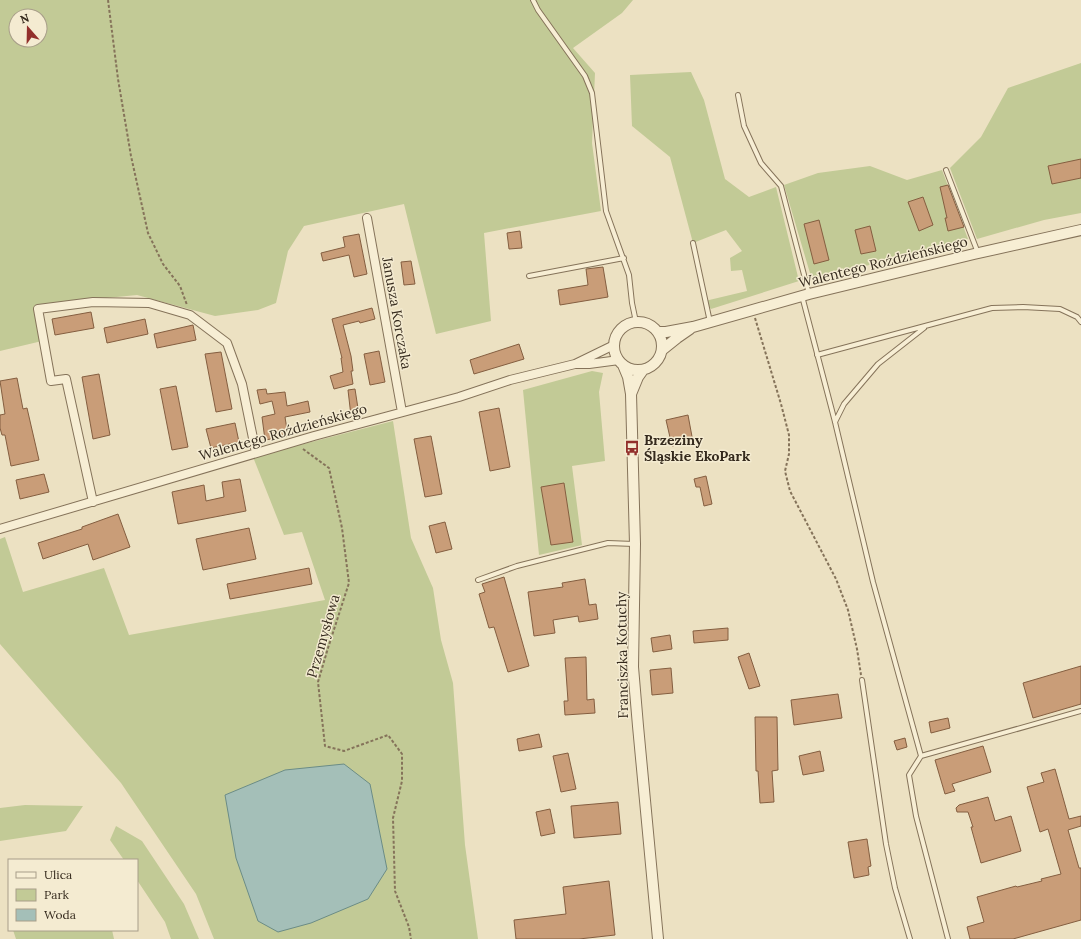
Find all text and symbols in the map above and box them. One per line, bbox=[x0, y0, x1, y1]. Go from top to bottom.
north arrow bbox=[8, 8, 48, 48]
text: N bbox=[18, 10, 31, 27]
street label: Walentego Roździeńskiego bbox=[797, 232, 969, 292]
street label: Janusza Korczaka bbox=[378, 254, 416, 371]
street label: Walentego Roździeńskiego bbox=[197, 399, 369, 465]
place label: Brzeziny Śląskie EkoPark bbox=[644, 431, 751, 465]
bus stop icon: Brzeziny Śląskie EkoPark bbox=[623, 439, 641, 457]
street label: Franciszka Kotuchy bbox=[612, 591, 632, 719]
street label: Przemysłowa bbox=[302, 592, 344, 680]
legend bbox=[8, 859, 138, 931]
text: Ulica bbox=[44, 867, 72, 882]
text: Park bbox=[44, 887, 70, 902]
text: Woda bbox=[44, 907, 76, 922]

